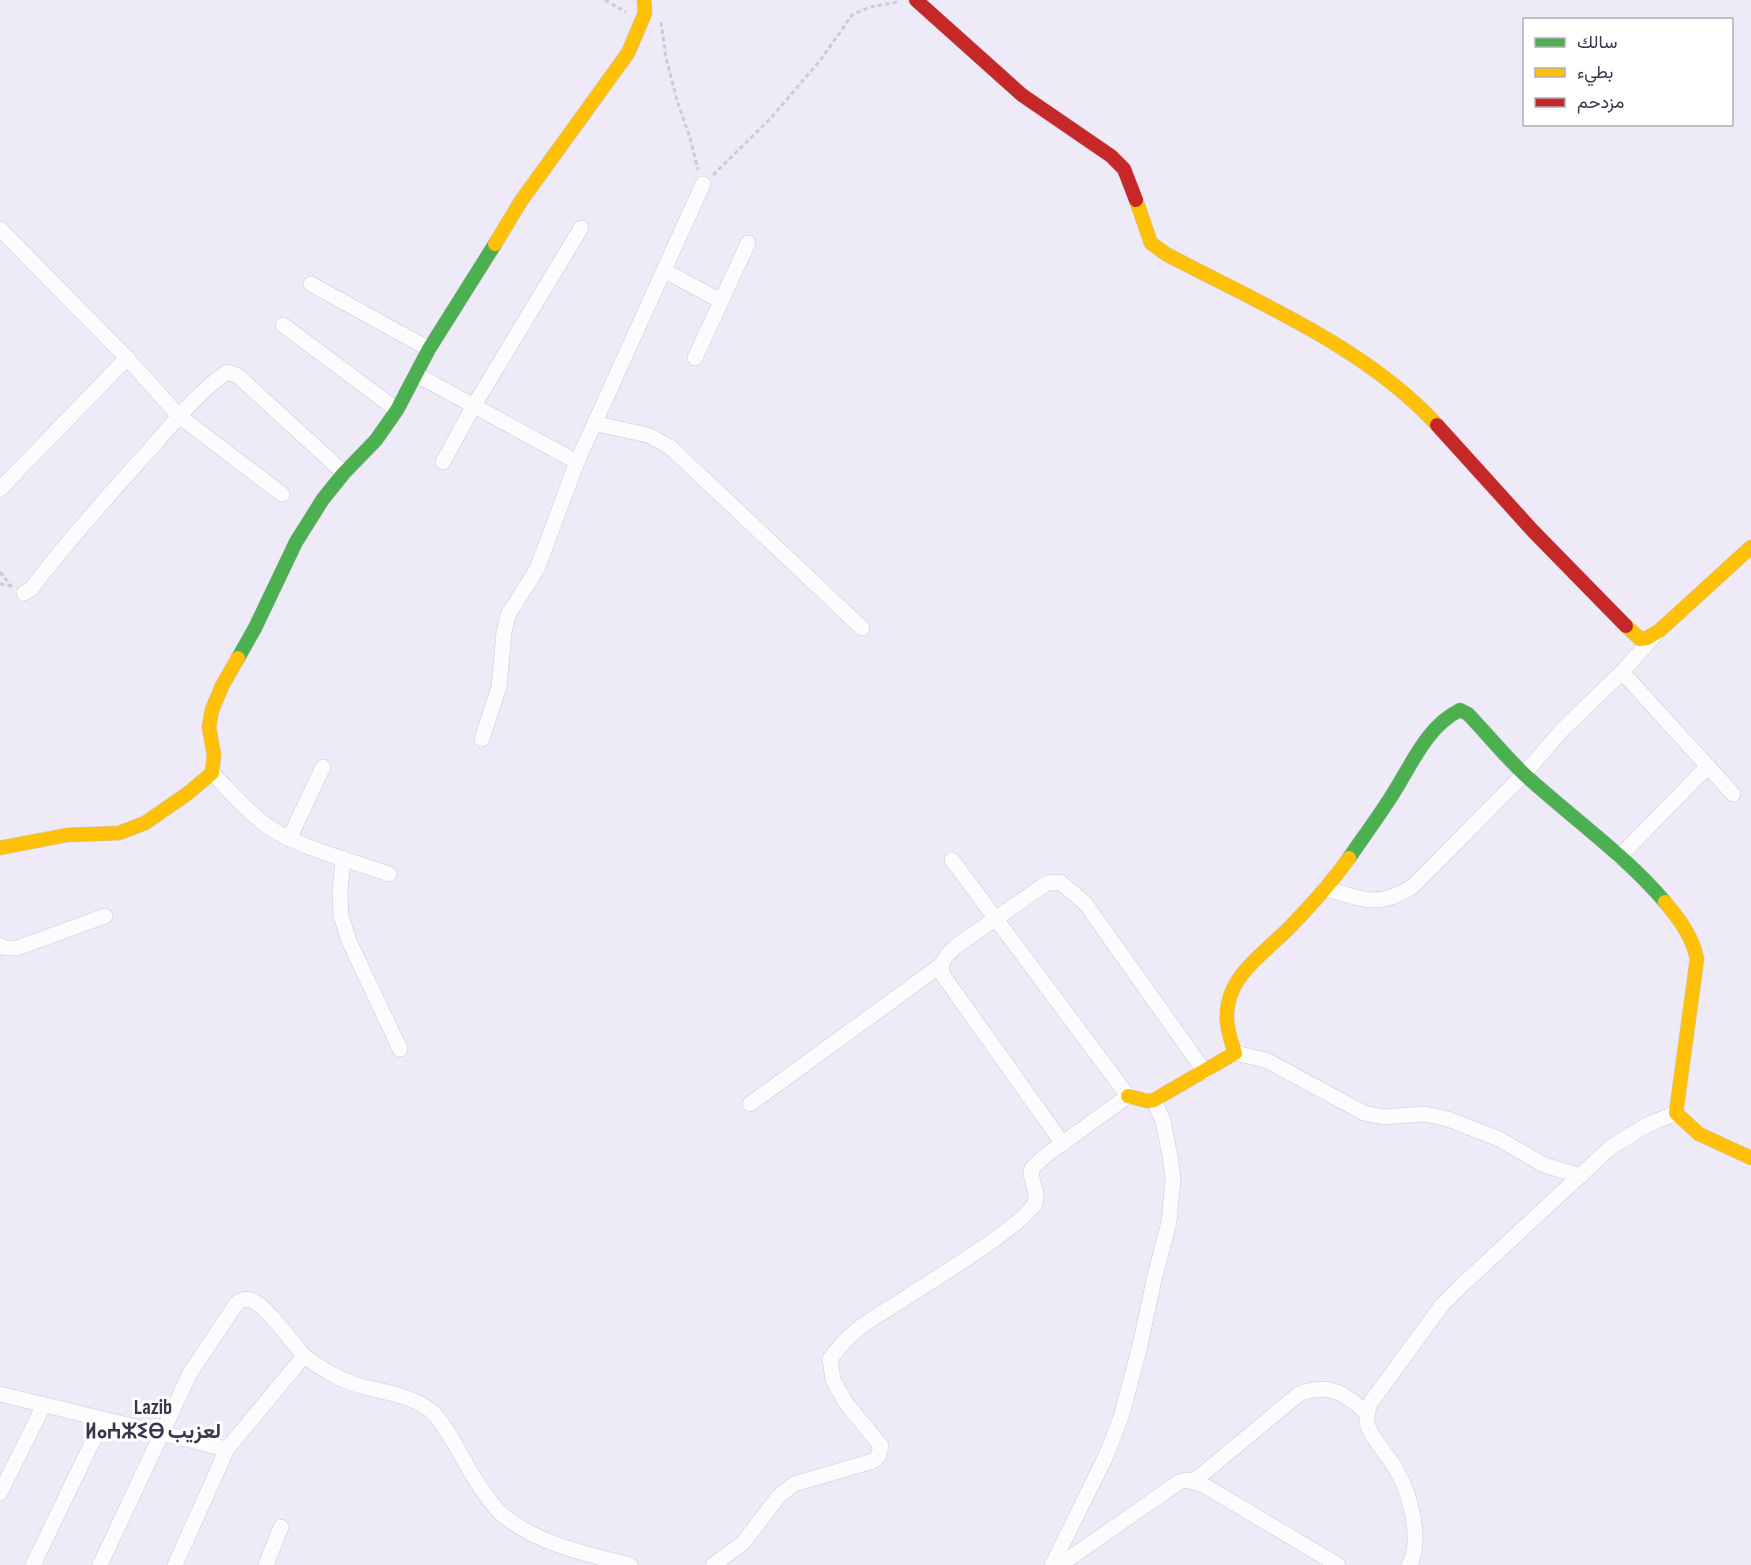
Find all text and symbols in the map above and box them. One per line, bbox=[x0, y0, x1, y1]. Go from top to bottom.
legend bbox=[1523, 18, 1733, 126]
text: سالك bbox=[1577, 32, 1617, 53]
text: بطيء bbox=[1577, 62, 1613, 87]
text: مزدحم bbox=[1577, 92, 1624, 114]
district label: Lazib ⵍⴰⵄⵣⵉⴱ لعزيب bbox=[85, 1395, 221, 1444]

